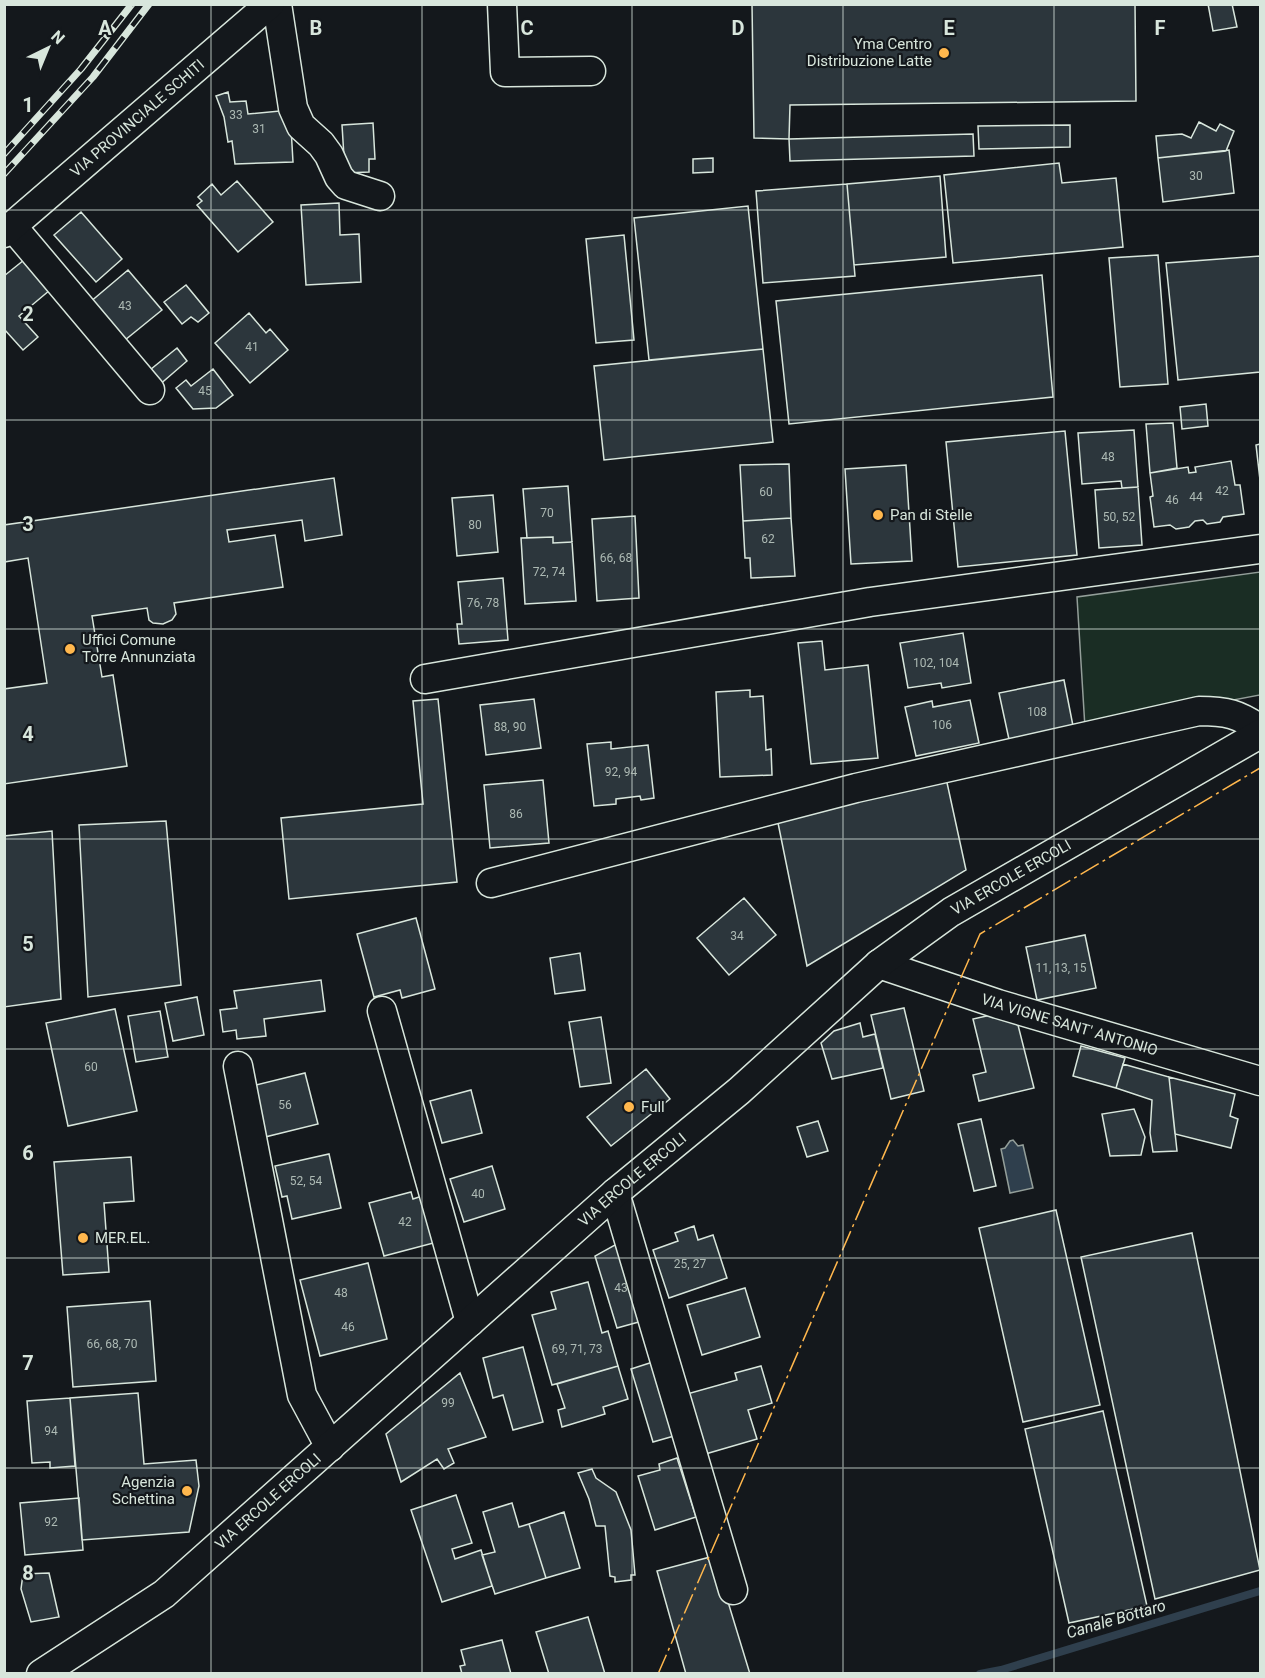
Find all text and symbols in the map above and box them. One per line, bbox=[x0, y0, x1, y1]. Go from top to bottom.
text: A bbox=[98, 16, 112, 40]
text: B bbox=[310, 16, 322, 40]
text: C bbox=[520, 16, 534, 40]
text: D bbox=[732, 16, 745, 40]
text: E bbox=[943, 16, 955, 40]
text: F bbox=[1155, 16, 1166, 40]
north arrow bbox=[18, 18, 78, 78]
text: N bbox=[47, 27, 68, 48]
place label: Yma Centro Distribuzione Latte bbox=[807, 35, 932, 70]
marker: Yma Centro Distribuzione Latte bbox=[937, 46, 951, 60]
street label: VIA PROVINCIALE SCHITI bbox=[67, 56, 208, 181]
text: 1 bbox=[22, 93, 34, 117]
house number: 33 bbox=[229, 108, 243, 122]
house number: 31 bbox=[252, 122, 266, 136]
house number: 30 bbox=[1189, 169, 1203, 183]
house number: 43 bbox=[118, 299, 132, 313]
text: 2 bbox=[22, 302, 34, 326]
house number: 41 bbox=[245, 340, 259, 354]
house number: 45 bbox=[198, 384, 212, 398]
house number: 48 bbox=[1101, 450, 1115, 464]
house number: 42 bbox=[1215, 484, 1229, 498]
house number: 60 bbox=[759, 485, 773, 499]
house number: 44 bbox=[1189, 490, 1203, 504]
house number: 46 bbox=[1165, 493, 1179, 507]
house number: 70 bbox=[540, 506, 554, 520]
place label: Pan di Stelle bbox=[890, 506, 972, 524]
marker: Pan di Stelle bbox=[871, 508, 885, 522]
house number: 50, 52 bbox=[1103, 510, 1135, 524]
text: 3 bbox=[22, 512, 34, 536]
house number: 80 bbox=[468, 518, 482, 532]
house number: 62 bbox=[761, 532, 775, 546]
house number: 66, 68 bbox=[600, 551, 632, 565]
house number: 72, 74 bbox=[533, 565, 565, 579]
house number: 76, 78 bbox=[467, 596, 499, 610]
place label: Uffici Comune Torre Annunziata bbox=[82, 631, 196, 666]
marker: Uffici Comune Torre Annunziata bbox=[63, 642, 77, 656]
house number: 102, 104 bbox=[913, 656, 959, 670]
house number: 108 bbox=[1027, 705, 1047, 719]
house number: 106 bbox=[932, 718, 952, 732]
house number: 88, 90 bbox=[494, 720, 526, 734]
text: 4 bbox=[22, 722, 34, 746]
house number: 92, 94 bbox=[605, 765, 637, 779]
house number: 86 bbox=[509, 807, 523, 821]
street label: VIA ERCOLE ERCOLI bbox=[948, 836, 1074, 919]
house number: 34 bbox=[730, 929, 744, 943]
text: 5 bbox=[22, 932, 34, 956]
house number: 11, 13, 15 bbox=[1035, 961, 1087, 975]
street label: VIA VIGNE SANT' ANTONIO bbox=[979, 990, 1160, 1059]
house number: 60 bbox=[84, 1060, 98, 1074]
house number: 56 bbox=[278, 1098, 292, 1112]
place label: Full bbox=[641, 1098, 665, 1116]
marker: Full bbox=[622, 1100, 636, 1114]
street label: VIA ERCOLE ERCOLI bbox=[575, 1129, 690, 1230]
text: 6 bbox=[22, 1141, 34, 1165]
house number: 52, 54 bbox=[290, 1174, 322, 1188]
house number: 40 bbox=[471, 1187, 485, 1201]
house number: 42 bbox=[398, 1215, 412, 1229]
place label: MER.EL. bbox=[95, 1229, 150, 1247]
marker: MER.EL. bbox=[76, 1231, 90, 1245]
house number: 25, 27 bbox=[674, 1257, 706, 1271]
house number: 43 bbox=[614, 1281, 628, 1295]
house number: 48 bbox=[334, 1286, 348, 1300]
house number: 46 bbox=[341, 1320, 355, 1334]
house number: 66, 68, 70 bbox=[86, 1337, 138, 1351]
house number: 69, 71, 73 bbox=[551, 1342, 603, 1356]
text: 7 bbox=[22, 1351, 34, 1375]
house number: 99 bbox=[441, 1396, 455, 1410]
house number: 94 bbox=[44, 1424, 58, 1438]
street label: VIA ERCOLE ERCOLI bbox=[211, 1450, 325, 1553]
place label: Agenzia Schettina bbox=[112, 1473, 175, 1508]
marker: Agenzia Schettina bbox=[180, 1484, 194, 1498]
house number: 92 bbox=[44, 1515, 58, 1529]
text: 8 bbox=[22, 1561, 34, 1585]
water label: Canale Bottaro bbox=[1064, 1596, 1168, 1642]

